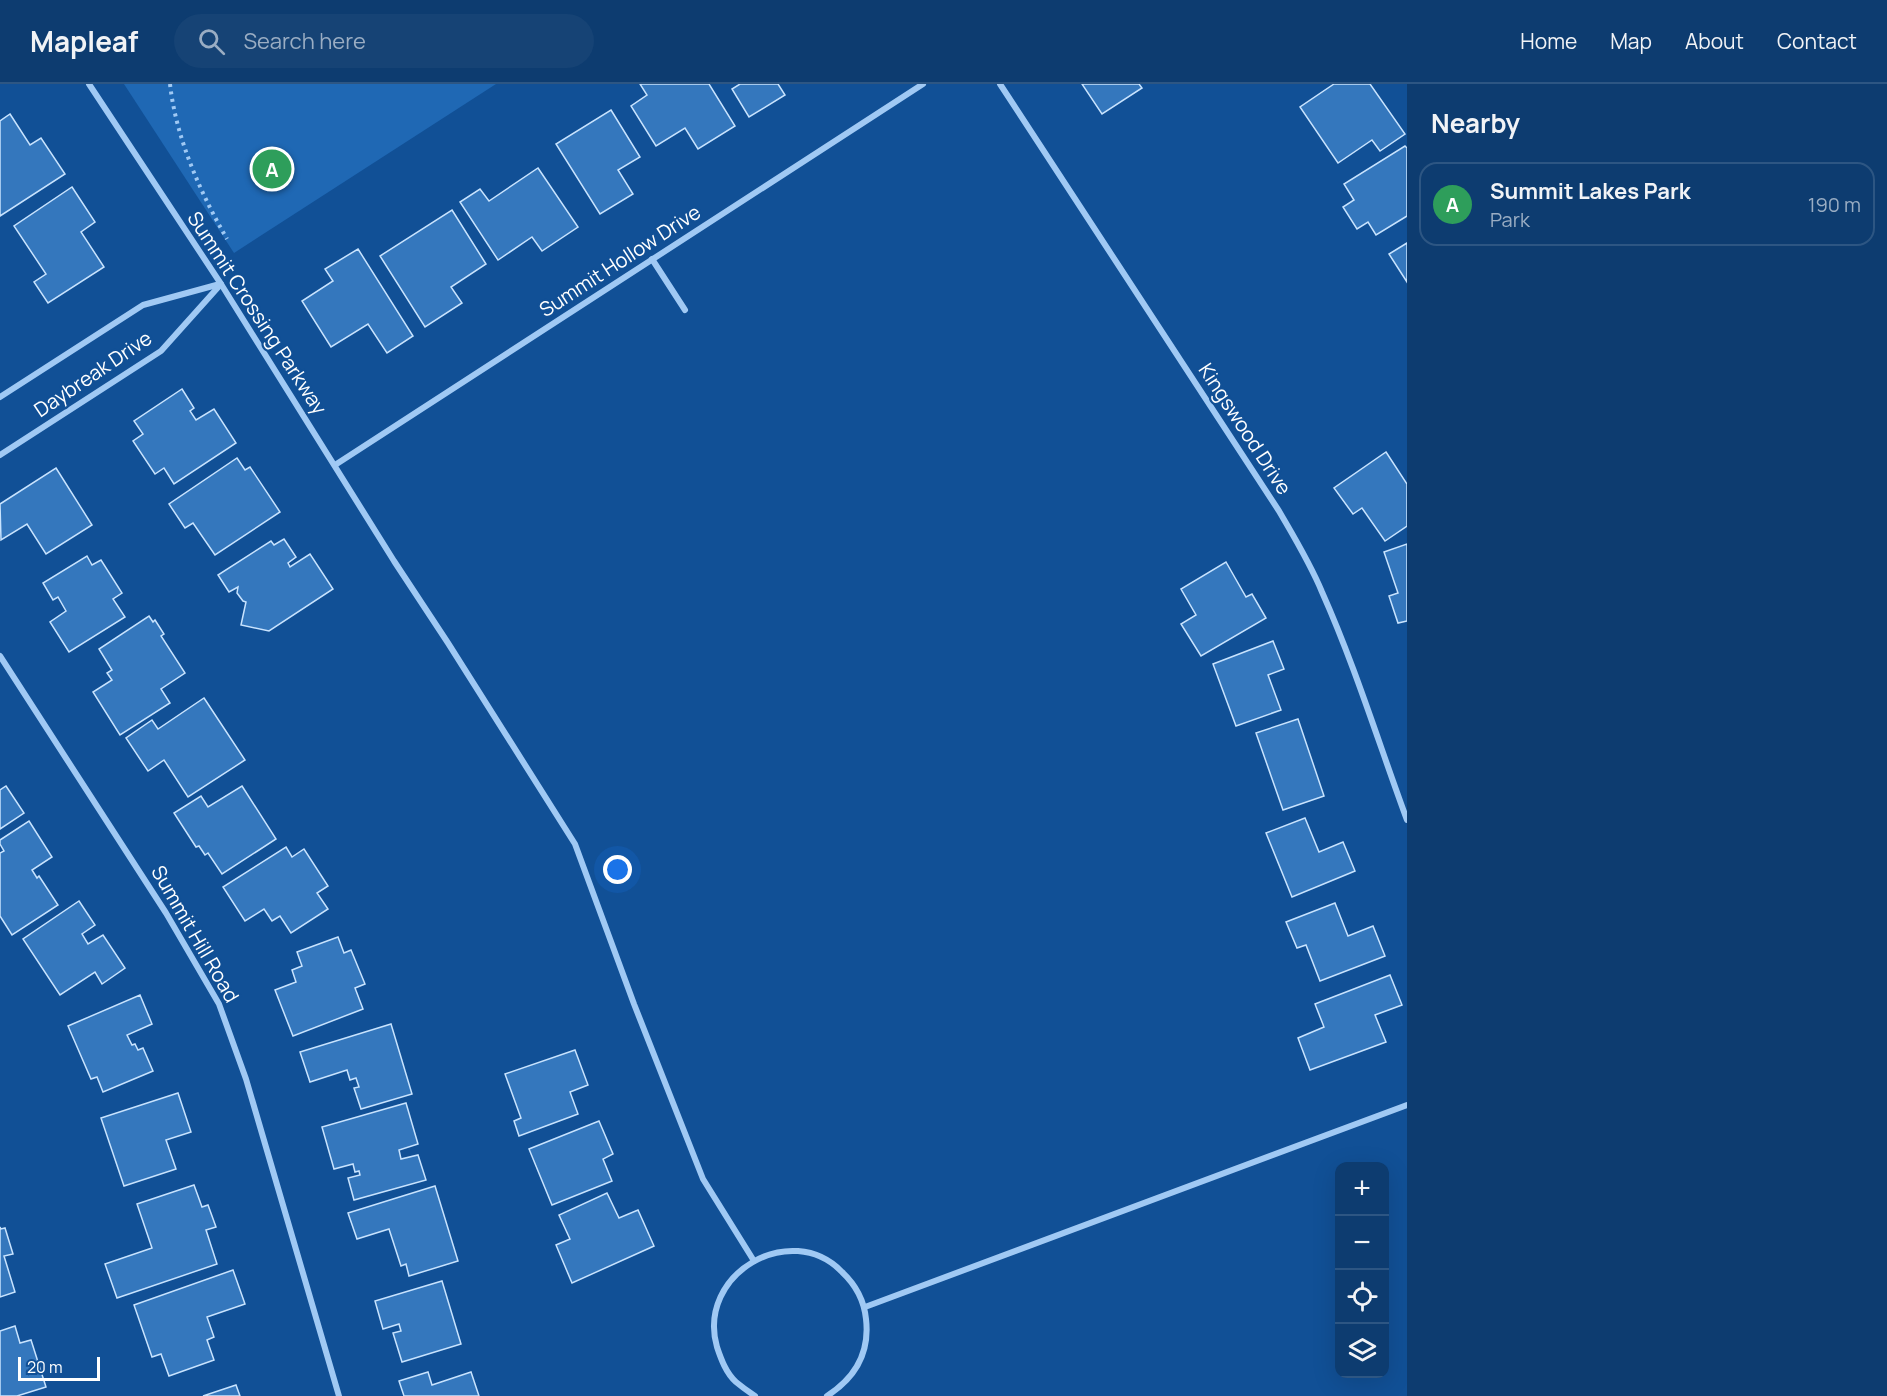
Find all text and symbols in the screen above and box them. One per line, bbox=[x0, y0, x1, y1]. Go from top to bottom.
search box bbox=[174, 14, 594, 68]
text: Mapleaf bbox=[30, 22, 138, 60]
icon: search bbox=[195, 25, 228, 58]
text: Search here bbox=[243, 26, 366, 56]
text: Home bbox=[1520, 27, 1577, 55]
text: Map bbox=[1610, 27, 1652, 55]
text: About bbox=[1685, 27, 1744, 55]
text: Contact bbox=[1777, 27, 1857, 55]
text: Nearby bbox=[1431, 105, 1520, 141]
pin: A bbox=[252, 146, 292, 191]
text: Summit Lakes Park bbox=[1490, 176, 1691, 206]
text: A bbox=[1446, 191, 1459, 218]
text: 190 m bbox=[1808, 191, 1861, 218]
street label: Summit Hollow Drive bbox=[534, 198, 706, 323]
street label: Summit Crossing Parkway bbox=[182, 206, 334, 420]
text: Park bbox=[1490, 206, 1530, 233]
street label: Daybreak Drive bbox=[29, 324, 157, 423]
street label: Kingswood Drive bbox=[1193, 358, 1298, 500]
your location bbox=[603, 855, 632, 884]
street label: Summit Hill Road bbox=[145, 860, 246, 1007]
map controls bbox=[1335, 1162, 1389, 1378]
button: + bbox=[1335, 1162, 1389, 1216]
button: − bbox=[1335, 1216, 1389, 1270]
button: locate bbox=[1335, 1270, 1389, 1324]
button: layers bbox=[1335, 1324, 1389, 1378]
scale bar bbox=[18, 1354, 100, 1382]
text: 20 m bbox=[27, 1356, 63, 1378]

